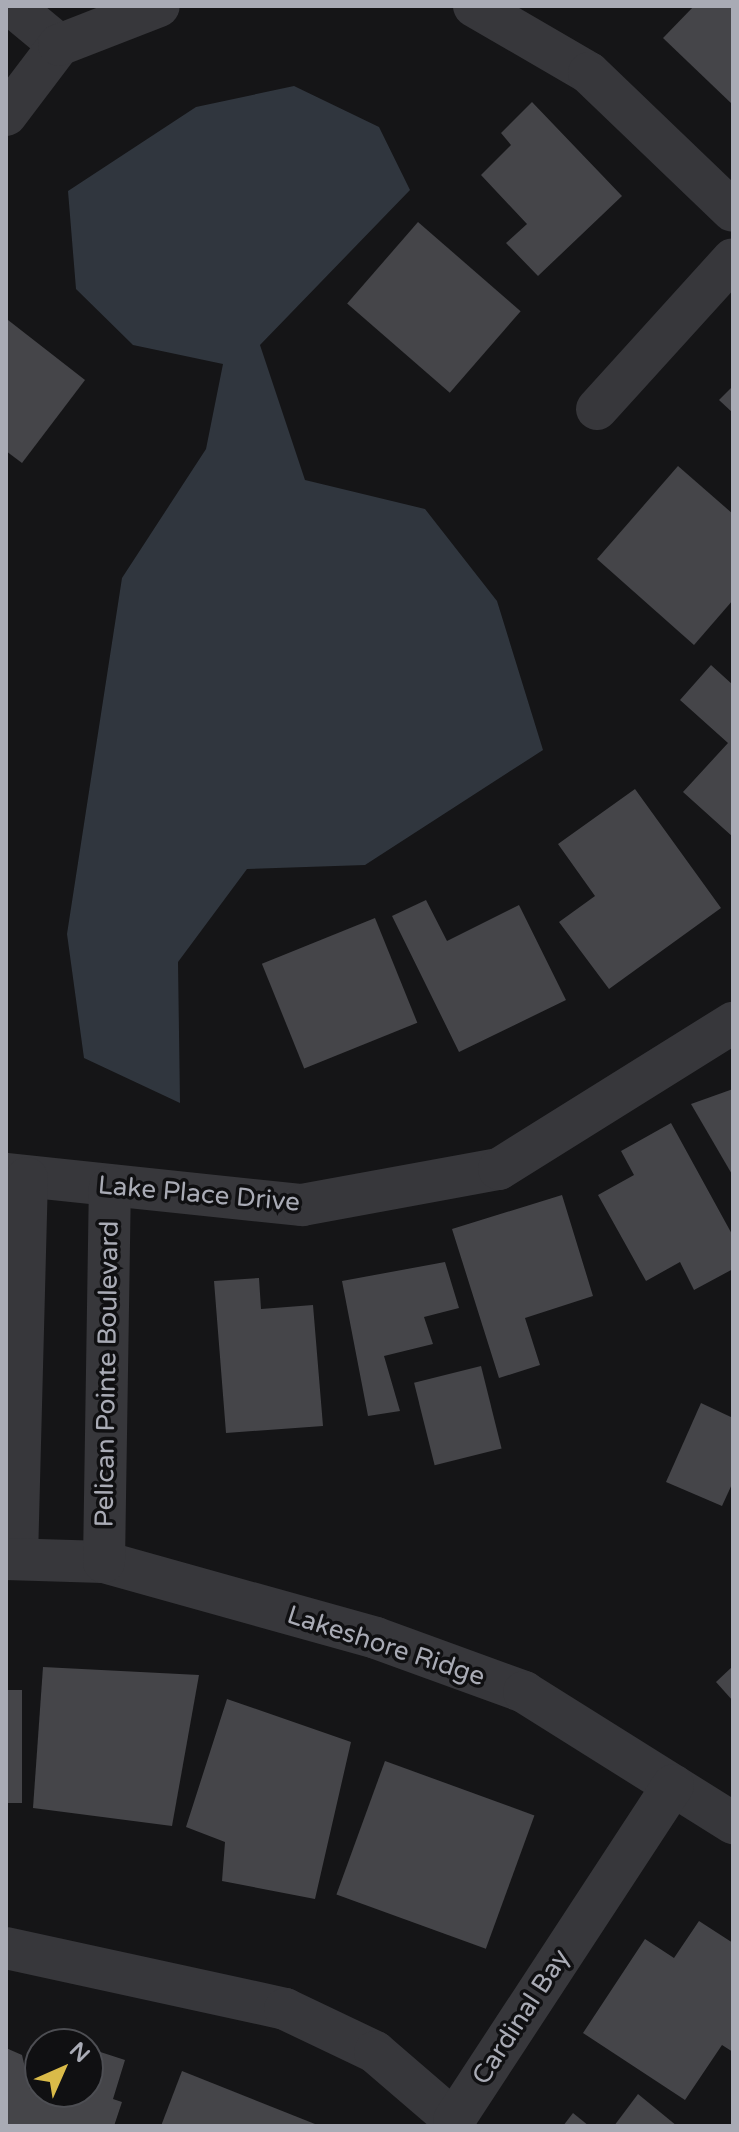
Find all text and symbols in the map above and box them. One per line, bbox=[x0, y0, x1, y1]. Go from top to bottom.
street label: Lake Place Drive bbox=[97, 1170, 301, 1218]
street label: Pelican Pointe Boulevard bbox=[89, 1220, 125, 1528]
street label: Lakeshore Ridge bbox=[283, 1599, 489, 1693]
street label: Cardinal Bay bbox=[466, 1943, 576, 2091]
north arrow bbox=[24, 2028, 104, 2108]
text: N bbox=[64, 2037, 95, 2068]

